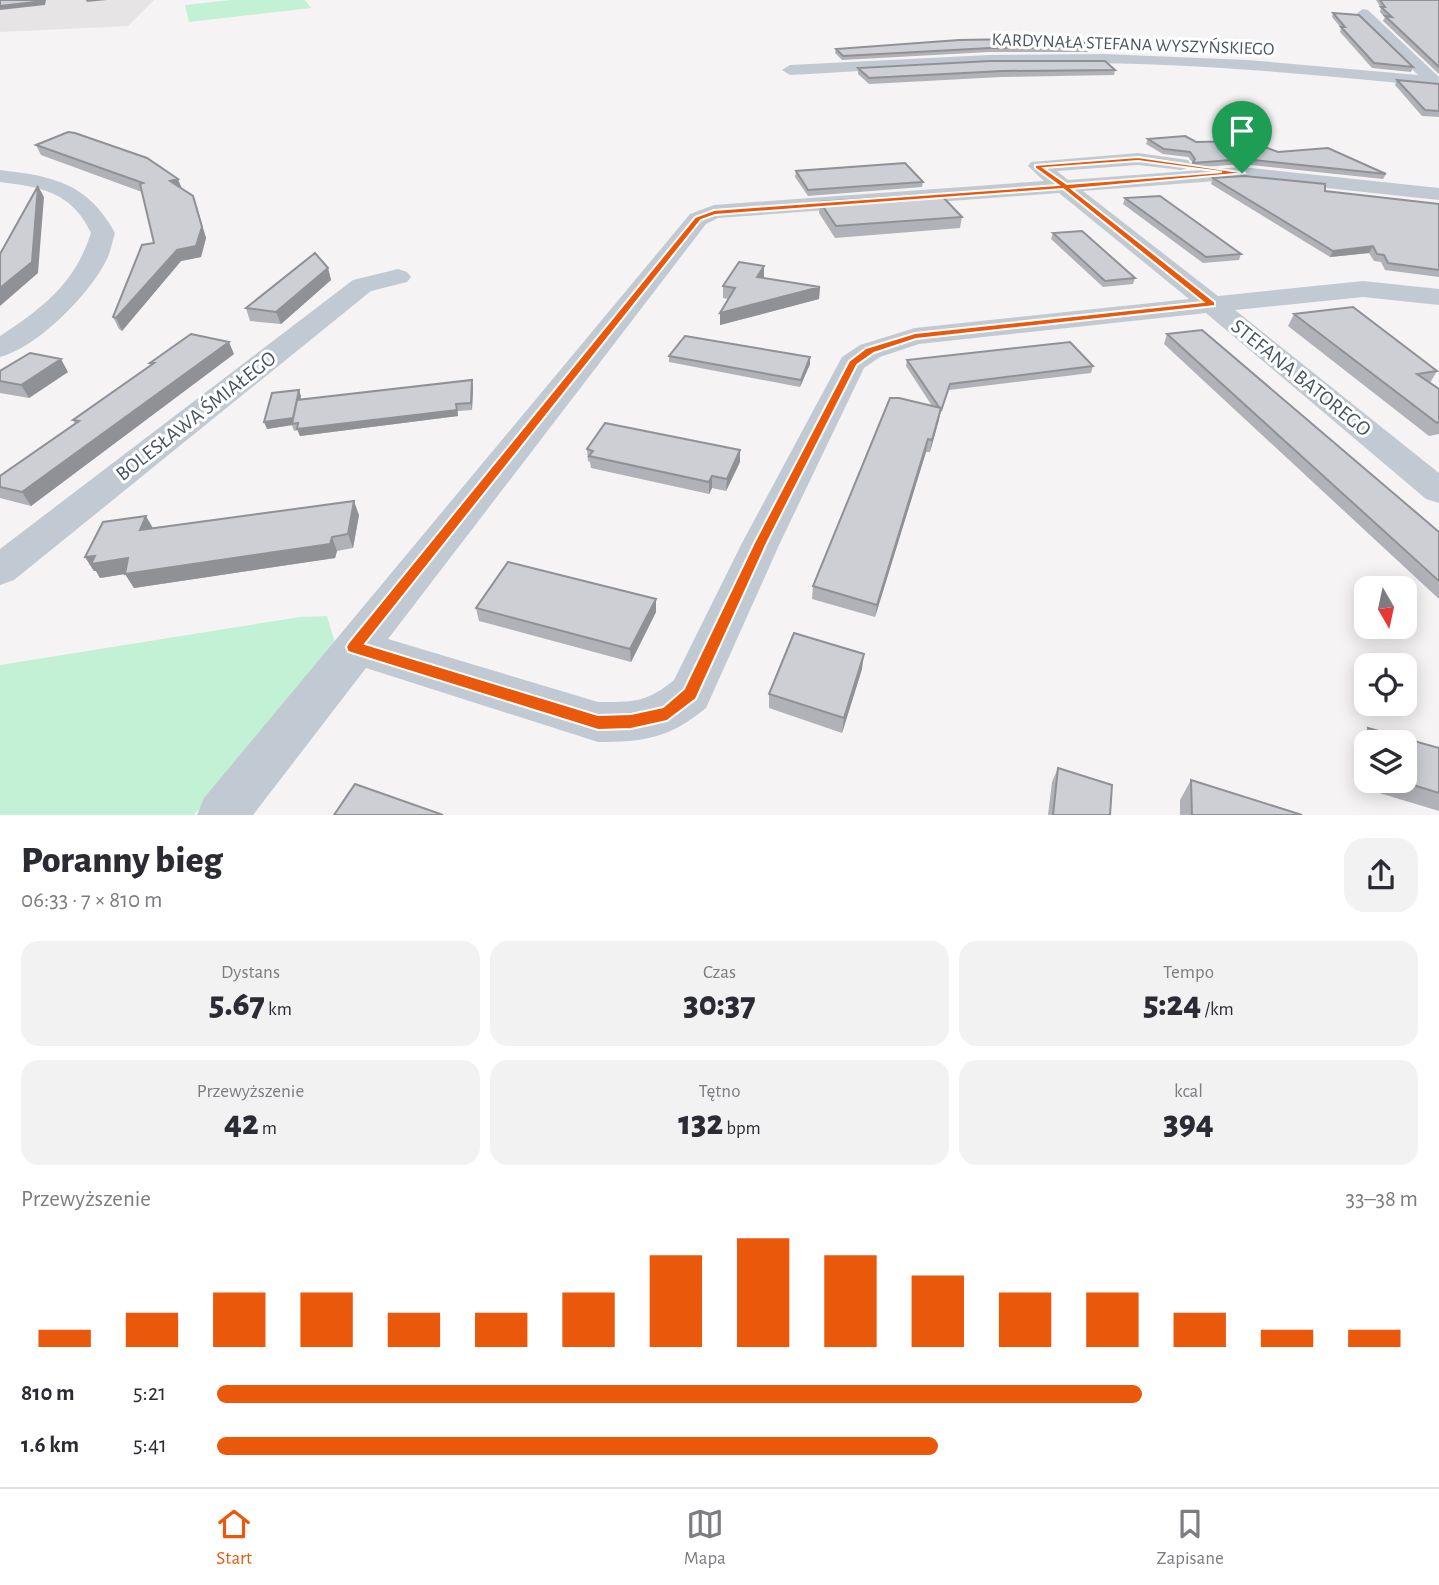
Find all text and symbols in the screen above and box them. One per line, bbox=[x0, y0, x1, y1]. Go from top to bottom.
street label: KARDYNAŁA STEFANA WYSZYŃSKIEGO bbox=[991, 28, 1275, 59]
pin bbox=[1212, 101, 1272, 173]
icon: arrive bbox=[1223, 112, 1261, 150]
street label: STEFANA BATOREGO bbox=[1227, 315, 1375, 441]
street label: BOLESŁAWA ŚMIAŁEGO bbox=[110, 345, 280, 485]
north arrow bbox=[1354, 576, 1418, 639]
map controls bbox=[1354, 576, 1417, 793]
button: locate bbox=[1354, 653, 1417, 716]
button: layers bbox=[1354, 730, 1417, 793]
button: share bbox=[1344, 838, 1418, 912]
text: Poranny bieg bbox=[21, 842, 222, 880]
text: 06:33 · 7 × 810 m bbox=[21, 889, 162, 912]
text: Dystans bbox=[221, 963, 280, 982]
text: Czas bbox=[703, 963, 736, 982]
text: Tempo bbox=[1163, 963, 1214, 982]
text: 5.67 bbox=[209, 987, 265, 1022]
text: 30:37 bbox=[683, 987, 756, 1022]
text: 5:24 bbox=[1143, 987, 1201, 1022]
text: km bbox=[265, 1000, 292, 1019]
text: /km bbox=[1201, 1000, 1234, 1019]
text: Przewyższenie bbox=[197, 1082, 304, 1101]
text: Tętno bbox=[698, 1082, 741, 1101]
text: kcal bbox=[1174, 1082, 1203, 1101]
text: 42 bbox=[224, 1106, 259, 1141]
text: 132 bbox=[678, 1106, 723, 1141]
text: 394 bbox=[1163, 1106, 1214, 1141]
text: m bbox=[259, 1119, 277, 1138]
text: bpm bbox=[723, 1119, 761, 1138]
text: Przewyższenie bbox=[21, 1188, 151, 1211]
text: 33–38 m bbox=[1346, 1188, 1418, 1211]
text: 810 m bbox=[21, 1382, 75, 1405]
text: 5:21 bbox=[133, 1382, 166, 1405]
text: 1.6 km bbox=[21, 1434, 79, 1457]
text: 5:41 bbox=[133, 1434, 167, 1457]
tab: Start bbox=[215, 1505, 253, 1570]
tab: Mapa bbox=[684, 1505, 726, 1570]
tab: Zapisane bbox=[1156, 1505, 1224, 1570]

